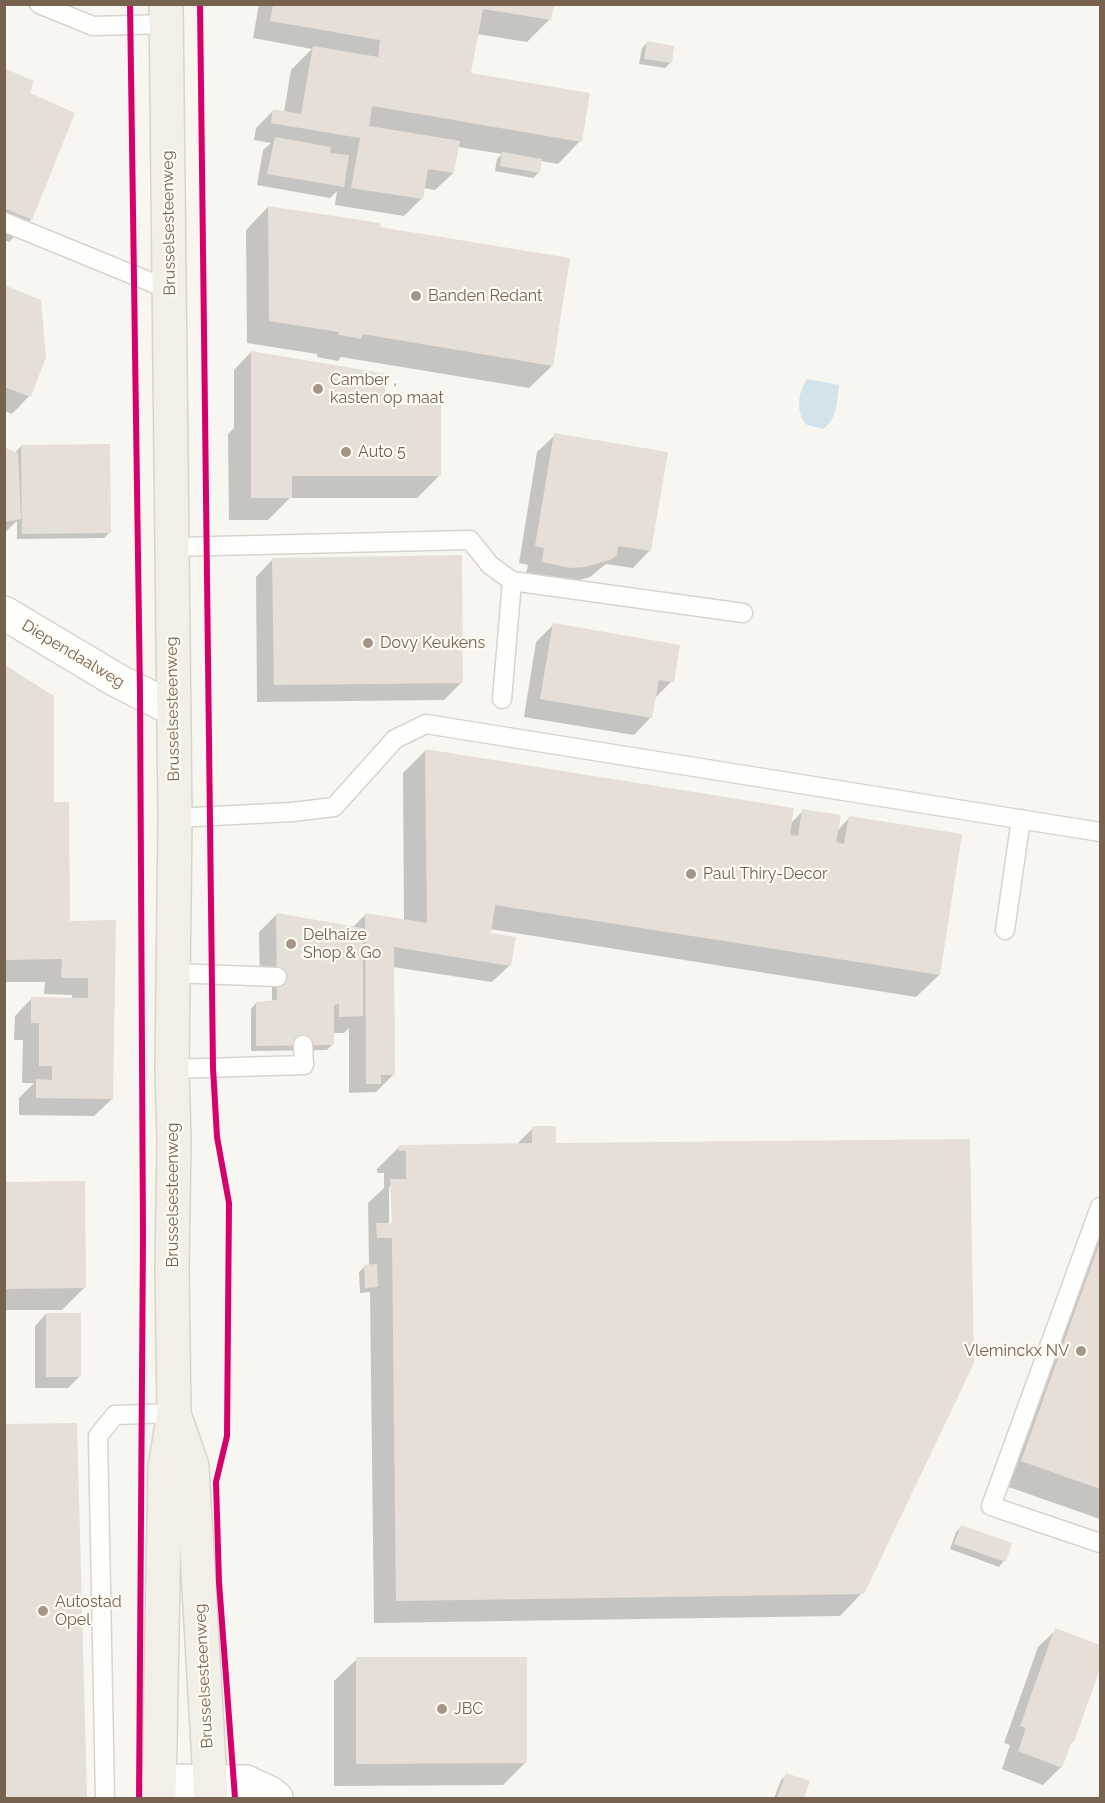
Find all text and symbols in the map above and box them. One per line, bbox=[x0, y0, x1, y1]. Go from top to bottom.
street label: Brusselsesteenweg bbox=[158, 150, 180, 296]
place label: Banden Redant bbox=[428, 286, 542, 306]
marker: Banden Redant bbox=[409, 289, 423, 303]
place label: Camber , kasten op maat bbox=[330, 370, 444, 408]
marker: Camber , kasten op maat bbox=[311, 382, 325, 396]
place label: Auto 5 bbox=[358, 442, 406, 462]
marker: Auto 5 bbox=[339, 445, 353, 459]
street label: Diependaalweg bbox=[18, 616, 128, 692]
place label: Dovy Keukens bbox=[380, 633, 485, 653]
street label: Brusselsesteenweg bbox=[162, 636, 184, 782]
marker: Dovy Keukens bbox=[361, 636, 375, 650]
place label: Paul Thiry-Decor bbox=[703, 864, 828, 884]
marker: Paul Thiry-Decor bbox=[684, 867, 698, 881]
place label: Delhaize Shop & Go bbox=[303, 925, 381, 963]
marker: Delhaize Shop & Go bbox=[284, 937, 298, 951]
street label: Brusselsesteenweg bbox=[163, 1123, 183, 1267]
place label: Vleminckx NV bbox=[964, 1341, 1069, 1361]
marker: Vleminckx NV bbox=[1074, 1344, 1088, 1358]
place label: Autostad Opel bbox=[55, 1592, 122, 1630]
street label: Brusselsesteenweg bbox=[191, 1603, 217, 1749]
marker: Autostad Opel bbox=[36, 1604, 50, 1618]
place label: JBC bbox=[454, 1699, 483, 1719]
marker: JBC bbox=[435, 1702, 449, 1716]

